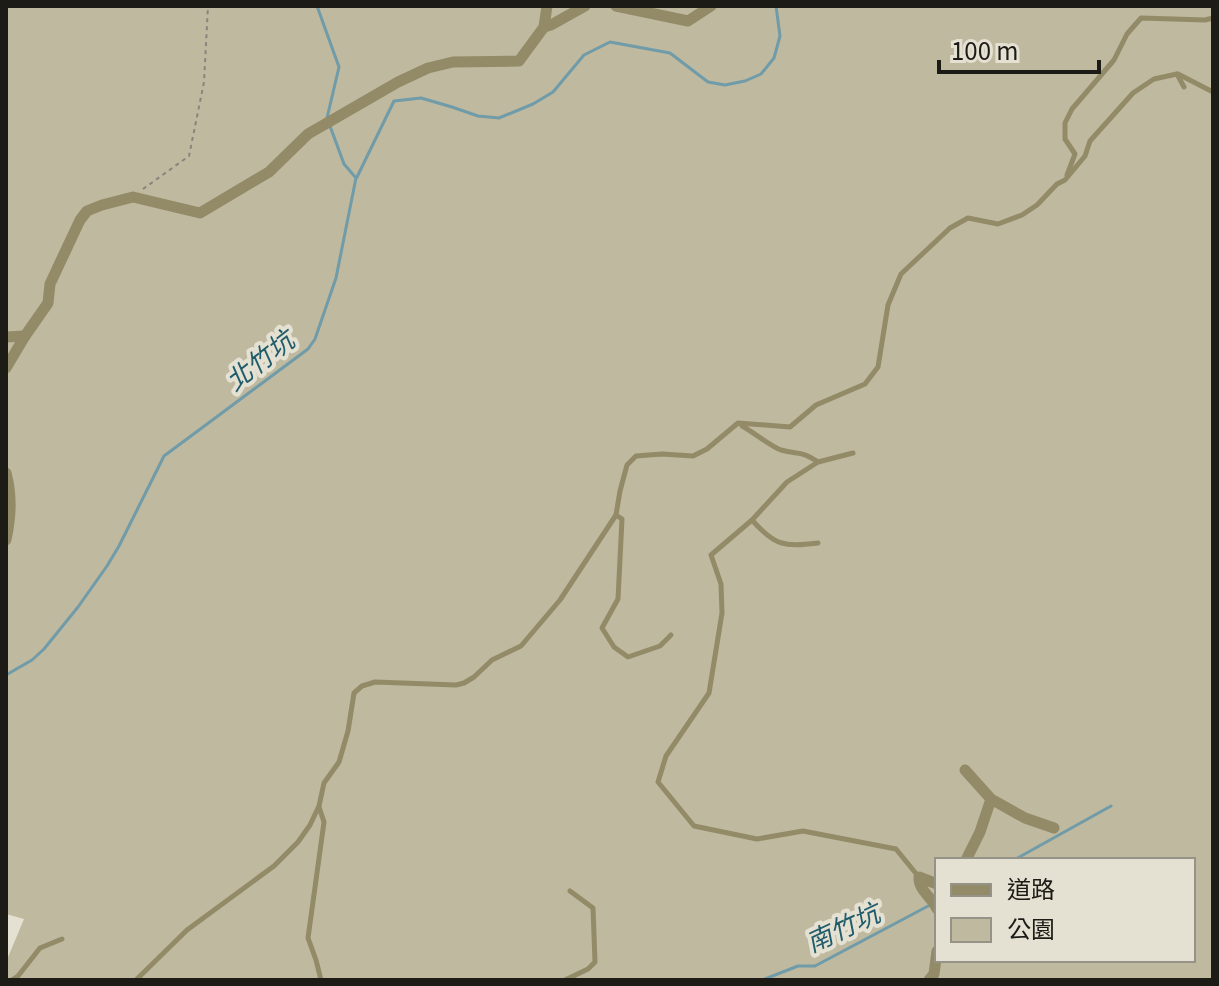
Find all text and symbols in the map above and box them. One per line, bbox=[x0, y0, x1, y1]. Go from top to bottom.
scale bar bbox=[939, 24, 1099, 74]
text: 100 m bbox=[951, 32, 1019, 67]
water label: 北竹坑 bbox=[216, 318, 304, 398]
legend bbox=[935, 858, 1195, 962]
text: 道路 bbox=[1007, 870, 1055, 905]
water label: 南竹坑 bbox=[799, 891, 889, 959]
text: 公園 bbox=[1007, 910, 1055, 945]

